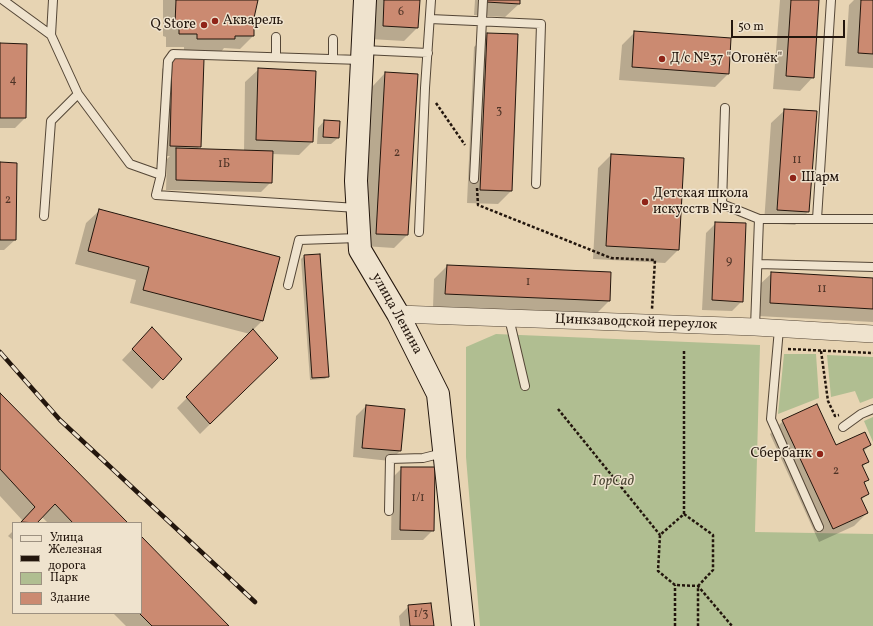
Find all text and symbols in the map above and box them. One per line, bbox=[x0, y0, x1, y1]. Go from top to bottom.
house number: 6 bbox=[398, 6, 404, 20]
scale bar bbox=[733, 12, 847, 38]
place label: Акварель bbox=[223, 13, 283, 29]
marker: Акварель bbox=[210, 16, 220, 26]
place label: Q Store bbox=[151, 17, 196, 33]
text: 50 m bbox=[738, 19, 764, 35]
marker: Q Store bbox=[199, 20, 209, 30]
place label: Д/с №37 "Огонёк" bbox=[670, 51, 782, 67]
marker: Д/с №37 "Огонёк" bbox=[657, 54, 667, 64]
house number: 4 bbox=[9, 74, 17, 88]
house number: 3 bbox=[496, 105, 502, 119]
house number: 2 bbox=[394, 147, 400, 161]
house number: 11 bbox=[792, 154, 802, 168]
house number: 1Б bbox=[218, 158, 230, 172]
place label: Шарм bbox=[801, 170, 839, 186]
marker: Шарм bbox=[788, 173, 798, 183]
place label: Детская школа искусств №12 bbox=[653, 186, 748, 218]
house number: 2 bbox=[5, 194, 11, 208]
marker: Детская школа искусств №12 bbox=[640, 197, 650, 207]
house number: 9 bbox=[726, 255, 732, 269]
street label: улица Ленина bbox=[367, 270, 425, 358]
house number: 1 bbox=[526, 276, 530, 290]
house number: 11 bbox=[817, 283, 827, 297]
street label: Цинкзаводской переулок bbox=[555, 312, 717, 334]
place label: Сбербанк bbox=[750, 446, 812, 462]
marker: Сбербанк bbox=[815, 449, 825, 459]
house number: 2 bbox=[833, 465, 839, 479]
park label: ГорСад bbox=[592, 474, 634, 490]
house number: 1/1 bbox=[411, 492, 425, 506]
legend bbox=[12, 522, 142, 614]
text: Улица bbox=[50, 530, 83, 546]
text: Железная дорога bbox=[48, 542, 102, 574]
text: Парк bbox=[50, 570, 78, 586]
text: Здание bbox=[50, 590, 90, 606]
house number: 1/3 bbox=[414, 608, 428, 622]

